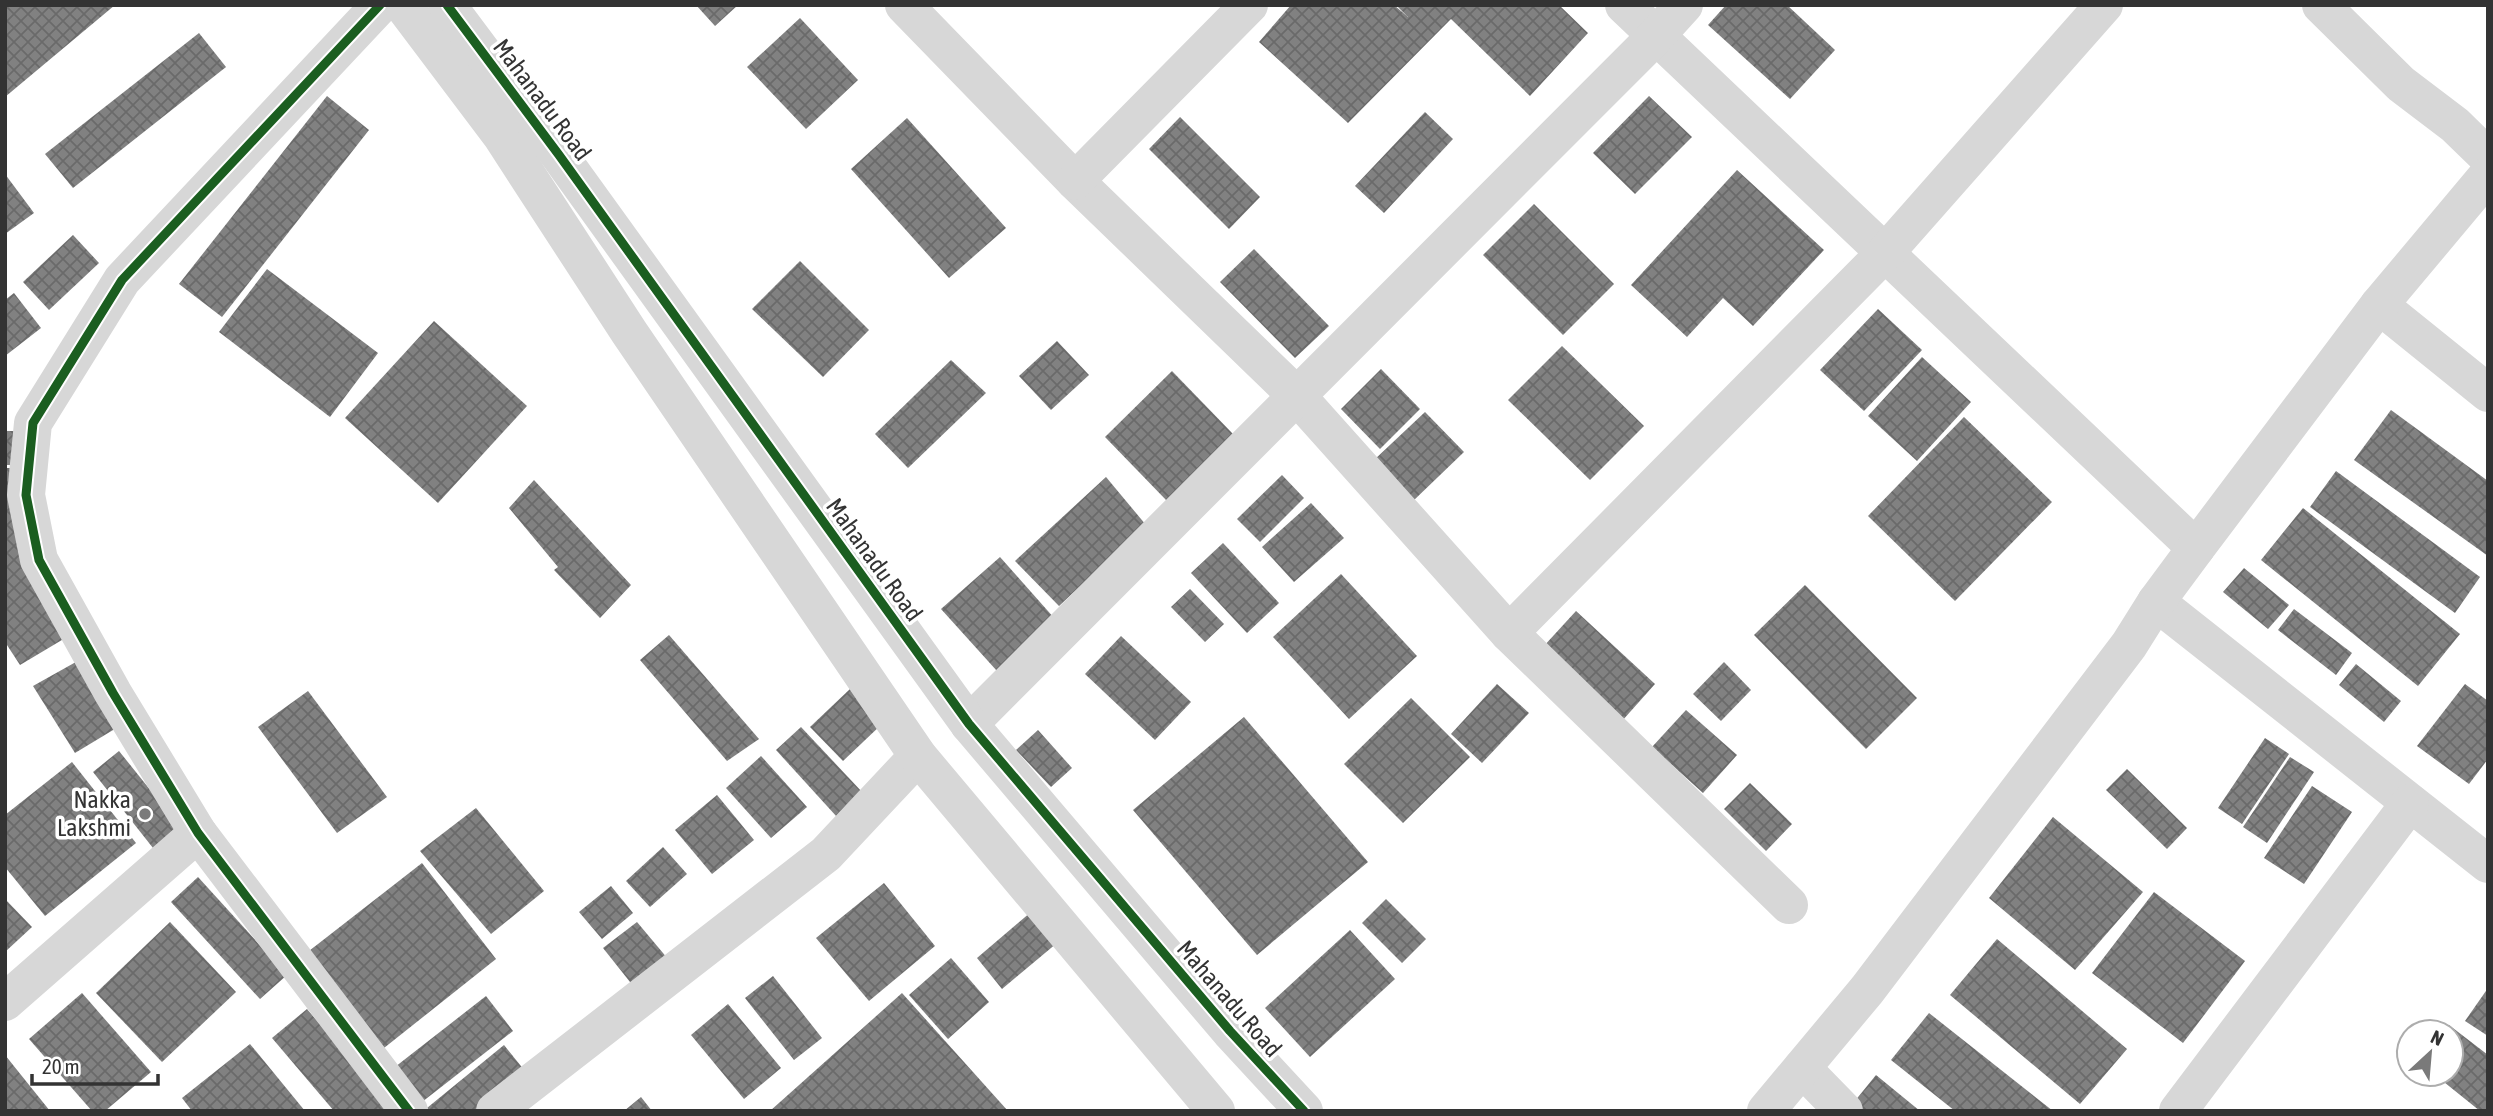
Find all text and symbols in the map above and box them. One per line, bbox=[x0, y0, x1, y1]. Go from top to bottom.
street label: Mahanadu Road bbox=[488, 34, 597, 166]
street label: Mahanadu Road bbox=[821, 493, 928, 626]
place label: Nakka Lakshmi bbox=[57, 786, 131, 841]
marker: Nakka Lakshmi bbox=[137, 806, 153, 822]
street label: Mahanadu Road bbox=[1172, 935, 1287, 1062]
north arrow bbox=[2395, 1018, 2465, 1088]
text: N bbox=[2428, 1025, 2447, 1050]
scale bar bbox=[32, 1042, 158, 1086]
text: 20 m bbox=[42, 1054, 80, 1078]

